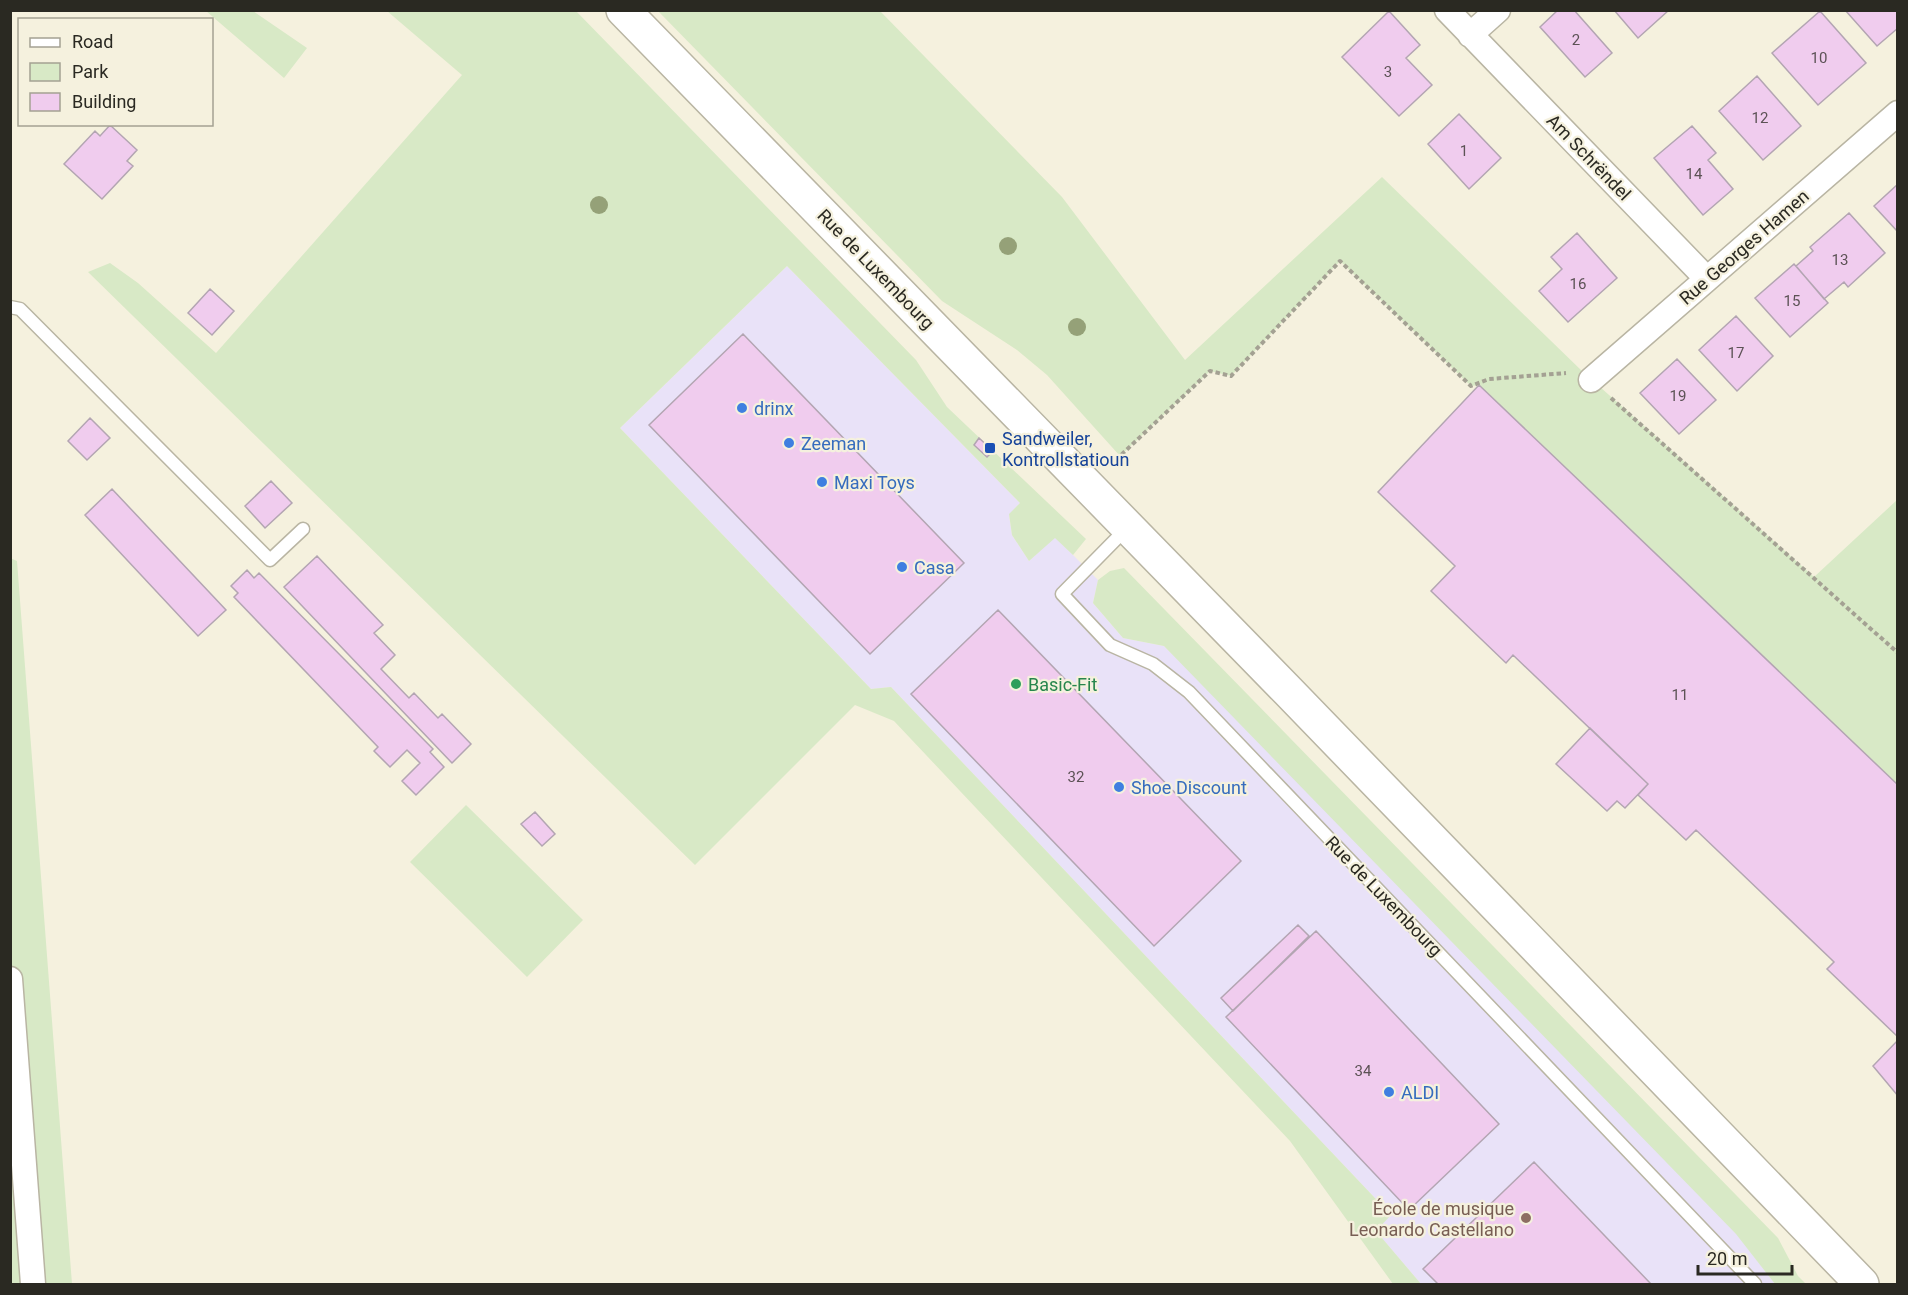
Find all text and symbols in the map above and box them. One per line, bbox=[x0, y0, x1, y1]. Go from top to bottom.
legend bbox=[18, 18, 213, 126]
text: Road bbox=[72, 31, 113, 52]
house number: 2 bbox=[1572, 31, 1580, 49]
house number: 10 bbox=[1811, 49, 1827, 67]
text: Park bbox=[72, 61, 109, 82]
house number: 3 bbox=[1384, 63, 1392, 81]
text: Building bbox=[72, 91, 136, 112]
house number: 12 bbox=[1752, 109, 1768, 127]
street label: Am Schrëndel bbox=[1543, 110, 1635, 204]
house number: 1 bbox=[1460, 142, 1468, 160]
house number: 14 bbox=[1686, 165, 1703, 183]
street label: Rue Georges Hamen bbox=[1675, 185, 1813, 309]
street label: Rue de Luxembourg bbox=[813, 205, 939, 333]
house number: 13 bbox=[1832, 251, 1848, 269]
house number: 16 bbox=[1570, 275, 1586, 293]
house number: 15 bbox=[1784, 292, 1800, 310]
house number: 17 bbox=[1728, 344, 1744, 362]
house number: 19 bbox=[1670, 387, 1686, 405]
place label: drinx bbox=[754, 398, 794, 419]
marker: drinx bbox=[735, 401, 749, 415]
place label: Sandweiler, Kontrollstatioun bbox=[1002, 428, 1129, 470]
place label: Zeeman bbox=[801, 433, 866, 454]
marker: Zeeman bbox=[782, 436, 796, 450]
marker: Sandweiler, Kontrollstatioun bbox=[983, 441, 997, 455]
place label: Maxi Toys bbox=[834, 472, 915, 493]
marker: Maxi Toys bbox=[815, 475, 829, 489]
place label: Casa bbox=[914, 557, 955, 578]
marker: Casa bbox=[895, 560, 909, 574]
place label: Basic-Fit bbox=[1028, 674, 1097, 695]
marker: Basic-Fit bbox=[1009, 677, 1023, 691]
house number: 11 bbox=[1672, 686, 1688, 704]
house number: 32 bbox=[1068, 768, 1084, 786]
place label: Shoe Discount bbox=[1131, 777, 1247, 798]
marker: Shoe Discount bbox=[1112, 780, 1126, 794]
street label: Rue de Luxembourg bbox=[1321, 832, 1447, 960]
house number: 34 bbox=[1355, 1062, 1372, 1080]
place label: ALDI bbox=[1401, 1082, 1439, 1103]
marker: ALDI bbox=[1382, 1085, 1396, 1099]
place label: École de musique Leonardo Castellano bbox=[1349, 1198, 1514, 1240]
marker: École de musique Leonardo Castellano bbox=[1519, 1211, 1533, 1225]
scale bar bbox=[1698, 1238, 1792, 1276]
text: 20 m bbox=[1707, 1248, 1747, 1269]

